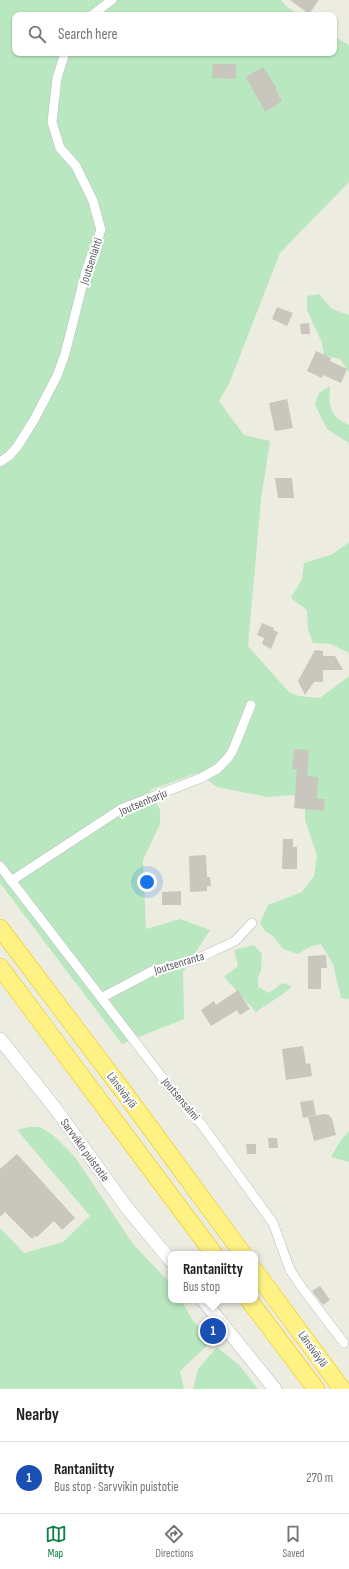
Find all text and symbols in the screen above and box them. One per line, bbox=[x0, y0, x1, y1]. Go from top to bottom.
search box bbox=[12, 12, 337, 56]
icon: search bbox=[26, 23, 48, 45]
text: Search here bbox=[58, 25, 118, 44]
street label: Joutsenlahti bbox=[77, 236, 106, 287]
street label: Joutsenharju bbox=[116, 786, 169, 820]
your location bbox=[137, 872, 157, 892]
street label: Joutsenranta bbox=[151, 949, 206, 978]
street label: Länsiväylä bbox=[103, 1069, 140, 1112]
street label: Joutsensalmi bbox=[158, 1074, 203, 1124]
street label: Sarvvikin puistotie bbox=[57, 1116, 113, 1185]
popup bbox=[168, 1251, 258, 1303]
text: Rantaniitty bbox=[183, 1260, 243, 1279]
text: Bus stop bbox=[183, 1279, 220, 1295]
pin: 1 bbox=[200, 1316, 226, 1346]
street label: Länsiväylä bbox=[294, 1328, 331, 1371]
text: Nearby bbox=[16, 1405, 59, 1425]
text: Rantaniitty bbox=[54, 1460, 114, 1479]
text: 1 bbox=[26, 1470, 32, 1486]
text: 270 m bbox=[306, 1470, 333, 1486]
text: Bus stop · Sarvvikin puistotie bbox=[54, 1479, 179, 1495]
tab: Map bbox=[45, 1523, 67, 1560]
tab: Directions bbox=[156, 1523, 193, 1560]
tab: Saved bbox=[282, 1523, 304, 1560]

